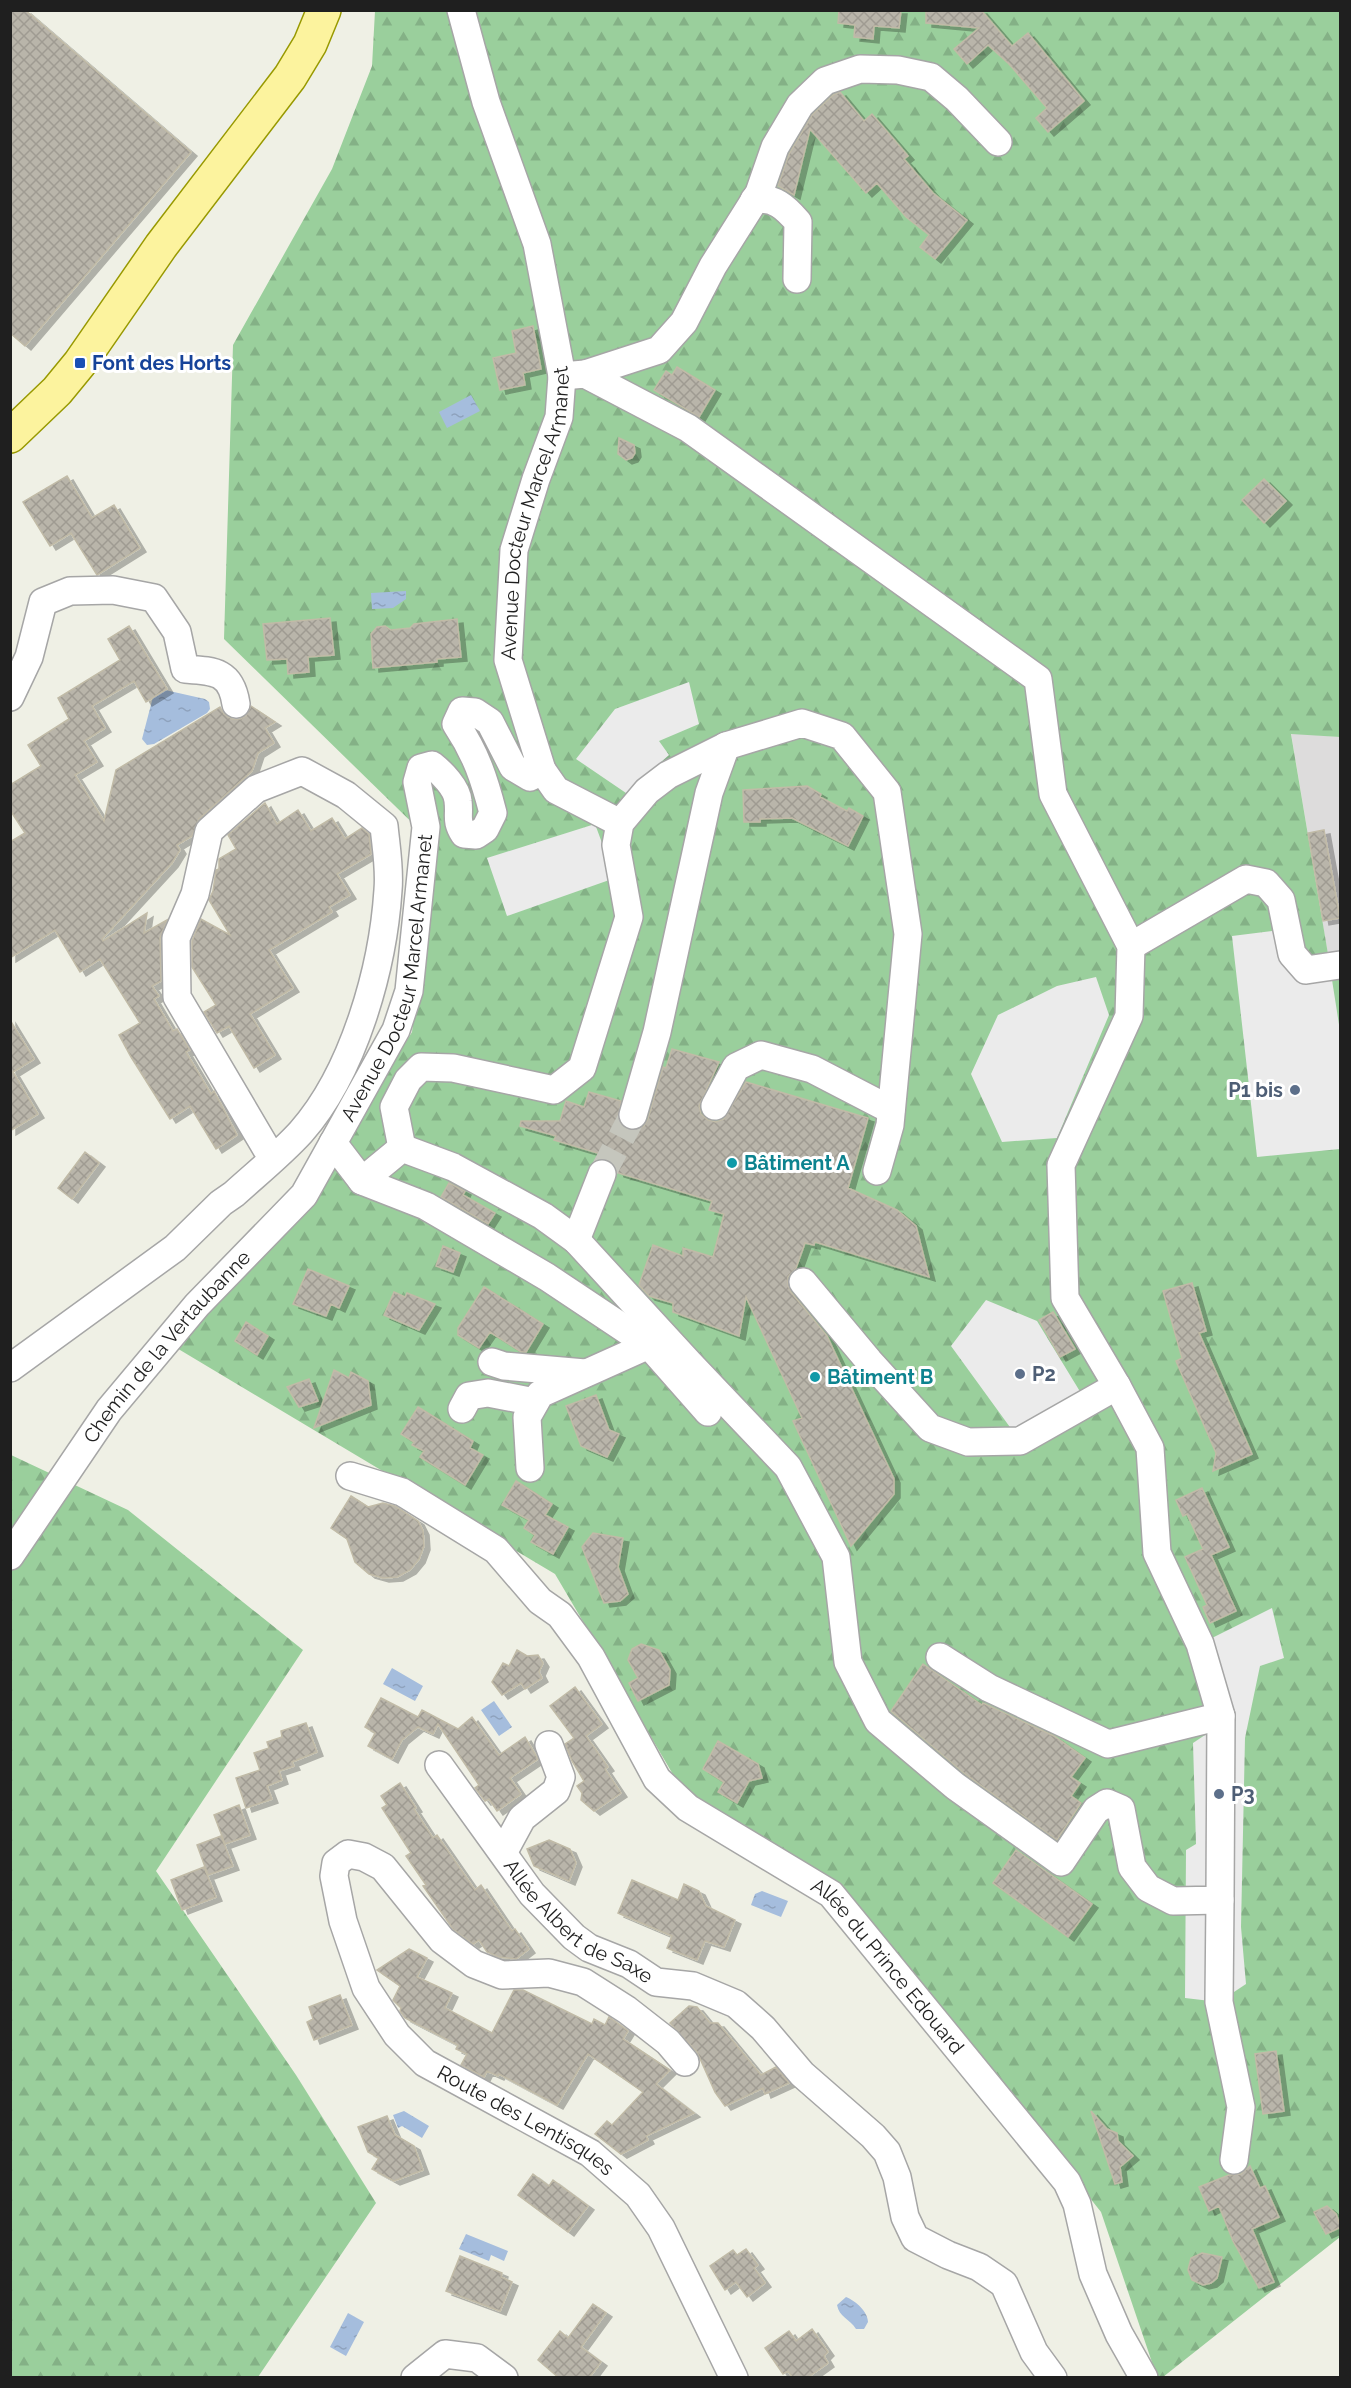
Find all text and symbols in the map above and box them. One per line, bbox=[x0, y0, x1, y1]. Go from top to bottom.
place label: Font des Horts bbox=[92, 351, 231, 375]
marker: Font des Horts bbox=[73, 356, 87, 370]
street label: Avenue Docteur Marcel Armanet bbox=[496, 364, 574, 661]
street label: Avenue Docteur Marcel Armanet bbox=[336, 833, 437, 1125]
place label: P1 bis bbox=[1228, 1078, 1283, 1102]
marker: P1 bis bbox=[1288, 1083, 1302, 1097]
place label: Bâtiment A bbox=[744, 1151, 850, 1175]
marker: Bâtiment A bbox=[725, 1156, 739, 1170]
street label: Chemin de la Vertaubanne bbox=[78, 1245, 256, 1448]
place label: P2 bbox=[1032, 1362, 1056, 1386]
place label: Bâtiment B bbox=[827, 1365, 933, 1389]
marker: P2 bbox=[1013, 1367, 1027, 1381]
marker: Bâtiment B bbox=[808, 1370, 822, 1384]
place label: P3 bbox=[1231, 1782, 1255, 1806]
marker: P3 bbox=[1212, 1787, 1226, 1801]
street label: Allée Albert de Saxe bbox=[499, 1854, 658, 1989]
street label: Allée du Prince Edouard bbox=[807, 1873, 969, 2059]
street label: Route des Lentisques bbox=[433, 2060, 619, 2180]

